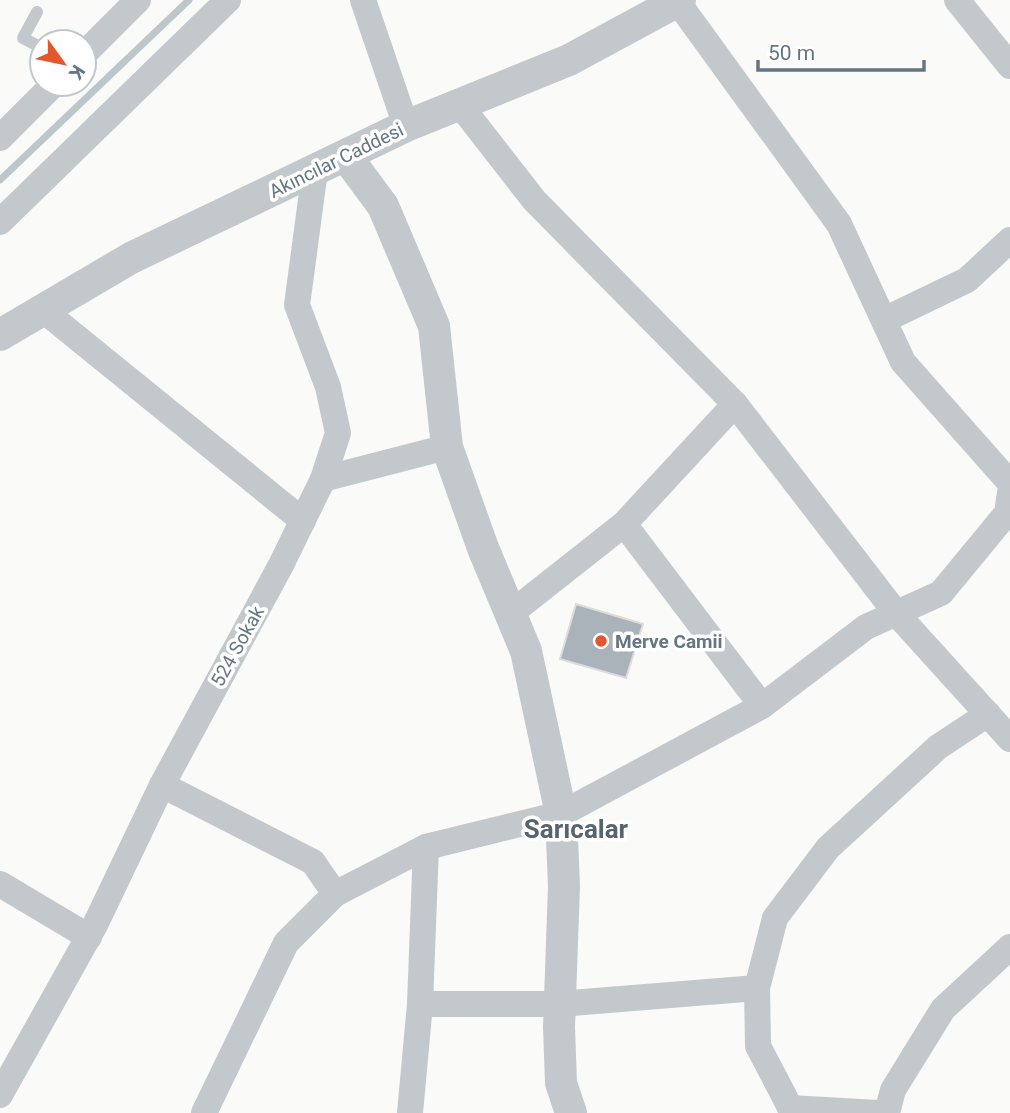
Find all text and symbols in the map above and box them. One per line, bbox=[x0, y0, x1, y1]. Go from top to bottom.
north arrow bbox=[28, 28, 98, 98]
scale bar bbox=[758, 28, 924, 72]
text: 50 m bbox=[768, 41, 815, 65]
text: K bbox=[63, 61, 90, 84]
street label: Akıncılar Caddesi bbox=[265, 118, 407, 203]
street label: 524 Sokak bbox=[206, 602, 269, 691]
place label: Merve Camii bbox=[615, 630, 723, 653]
marker: Merve Camii bbox=[593, 633, 609, 649]
district label: Sarıcalar bbox=[524, 814, 629, 844]

